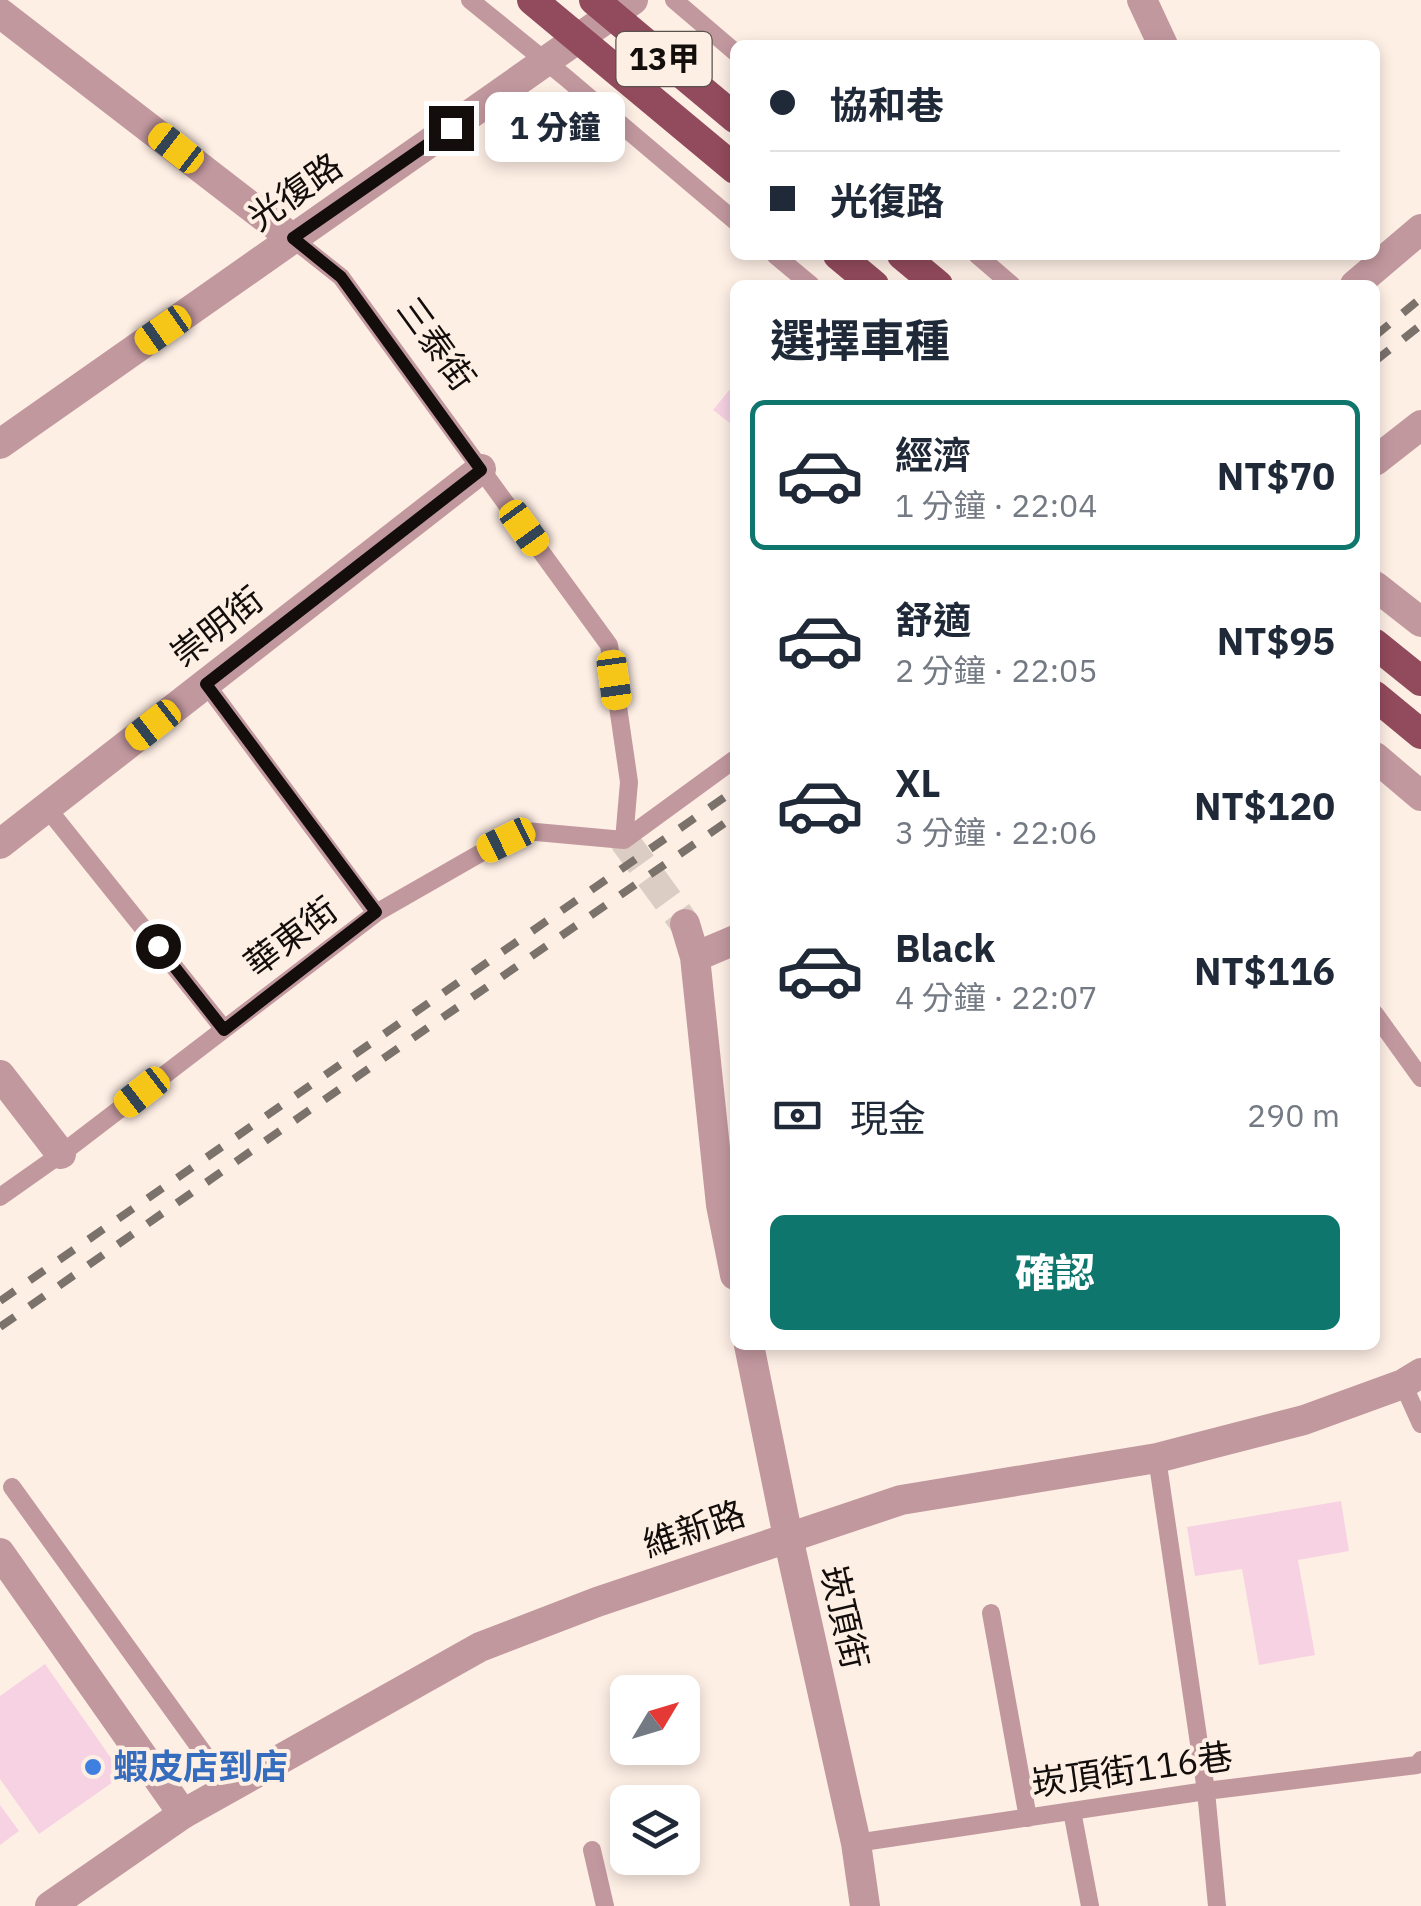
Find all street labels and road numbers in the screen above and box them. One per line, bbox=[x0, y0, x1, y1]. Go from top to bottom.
road number: 13甲 bbox=[616, 32, 712, 86]
street label: 光復路 bbox=[238, 142, 351, 240]
street label: 三泰街 bbox=[387, 287, 486, 399]
street label: 崇明街 bbox=[161, 576, 272, 677]
street label: 華東街 bbox=[235, 886, 346, 986]
street label: 維新路 bbox=[637, 1489, 751, 1567]
street label: 崁頂街 bbox=[811, 1560, 879, 1673]
street label: 崁頂街116巷 bbox=[1028, 1732, 1236, 1806]

